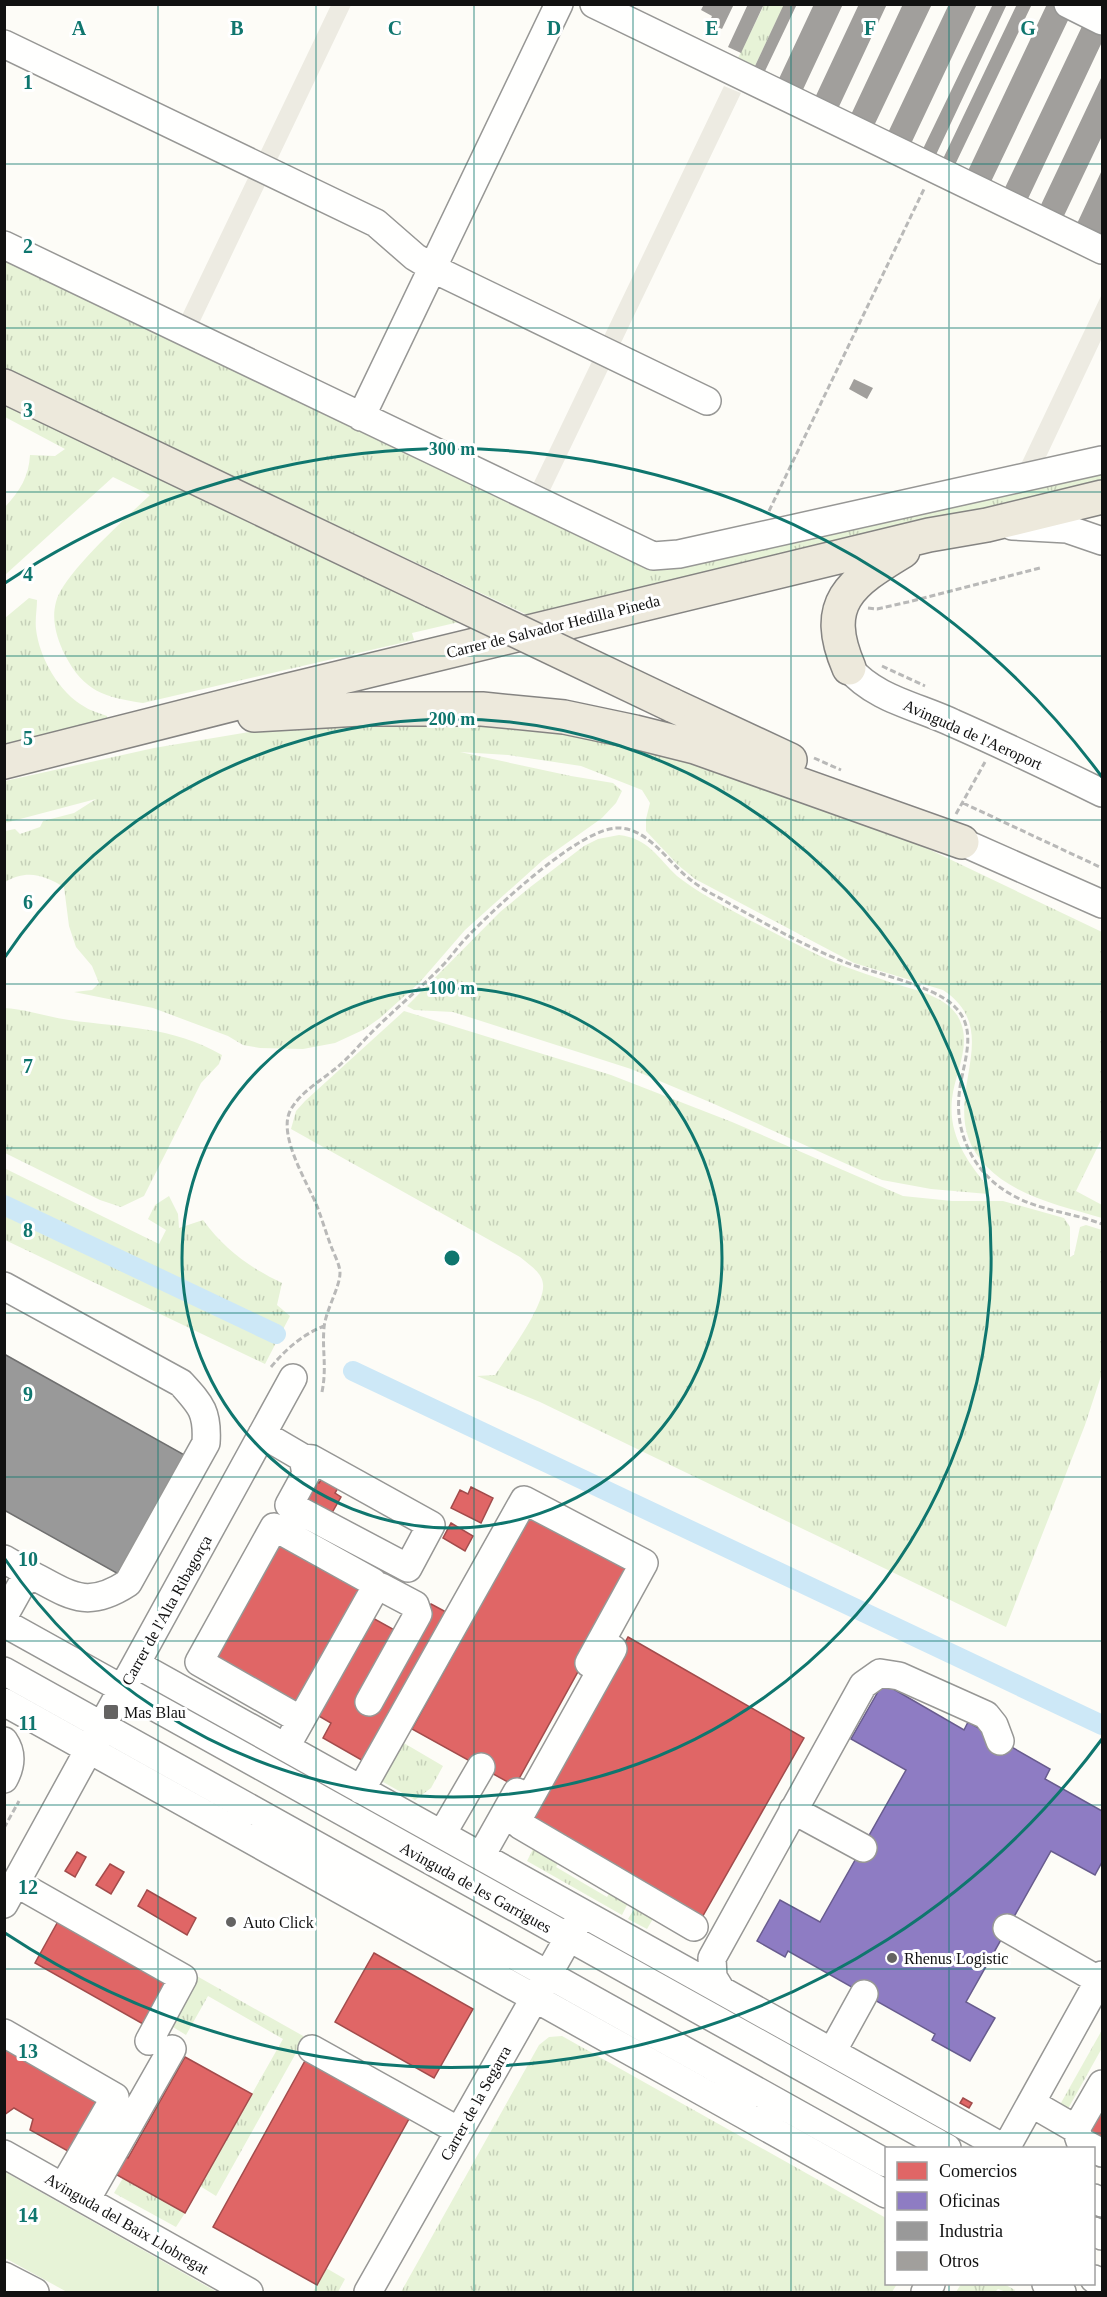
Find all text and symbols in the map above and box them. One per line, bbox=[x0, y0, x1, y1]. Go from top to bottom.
text: A bbox=[72, 17, 87, 39]
text: B bbox=[230, 17, 244, 39]
text: C bbox=[388, 17, 402, 39]
text: D bbox=[547, 17, 561, 39]
text: E bbox=[705, 17, 719, 39]
text: F bbox=[864, 17, 876, 39]
text: G bbox=[1020, 17, 1036, 39]
text: 1 bbox=[23, 71, 33, 93]
text: 2 bbox=[23, 235, 33, 257]
text: 3 bbox=[23, 399, 33, 421]
text: 300 m bbox=[429, 439, 475, 459]
text: 4 bbox=[23, 563, 33, 585]
street label: Carrer de Salvador Hedilla Pineda bbox=[445, 592, 662, 661]
street label: Avinguda de l'Aeroport bbox=[900, 696, 1045, 774]
text: 200 m bbox=[429, 709, 475, 729]
text: 5 bbox=[23, 727, 33, 749]
text: 6 bbox=[23, 891, 33, 913]
text: 100 m bbox=[429, 978, 475, 998]
text: 7 bbox=[23, 1055, 33, 1077]
text: 8 bbox=[23, 1219, 33, 1241]
centre of rings bbox=[442, 1248, 462, 1268]
text: 9 bbox=[23, 1383, 33, 1405]
street label: Carrer de l'Alta Ribagorça bbox=[118, 1532, 216, 1689]
text: 10 bbox=[18, 1548, 38, 1570]
marker: Mas Blau bbox=[102, 1703, 120, 1721]
place label: Mas Blau bbox=[124, 1704, 186, 1721]
text: 11 bbox=[19, 1712, 37, 1734]
street label: Avinguda de les Garrigues bbox=[397, 1839, 554, 1937]
text: 12 bbox=[18, 1876, 38, 1898]
place label: Auto Click bbox=[243, 1914, 314, 1931]
marker: Auto Click bbox=[224, 1915, 238, 1929]
place label: Rhenus Logistic bbox=[904, 1950, 1008, 1968]
marker: Rhenus Logistic bbox=[885, 1951, 899, 1965]
text: 13 bbox=[18, 2040, 38, 2062]
street label: Carrer de la Segarra bbox=[437, 2043, 515, 2164]
legend bbox=[885, 2147, 1095, 2285]
text: Comercios bbox=[939, 2161, 1017, 2181]
street label: Avinguda del Baix Llobregat bbox=[42, 2170, 212, 2278]
text: Oficinas bbox=[939, 2191, 1000, 2211]
text: 14 bbox=[18, 2204, 38, 2226]
text: Industria bbox=[939, 2221, 1003, 2241]
text: Otros bbox=[939, 2251, 979, 2271]

